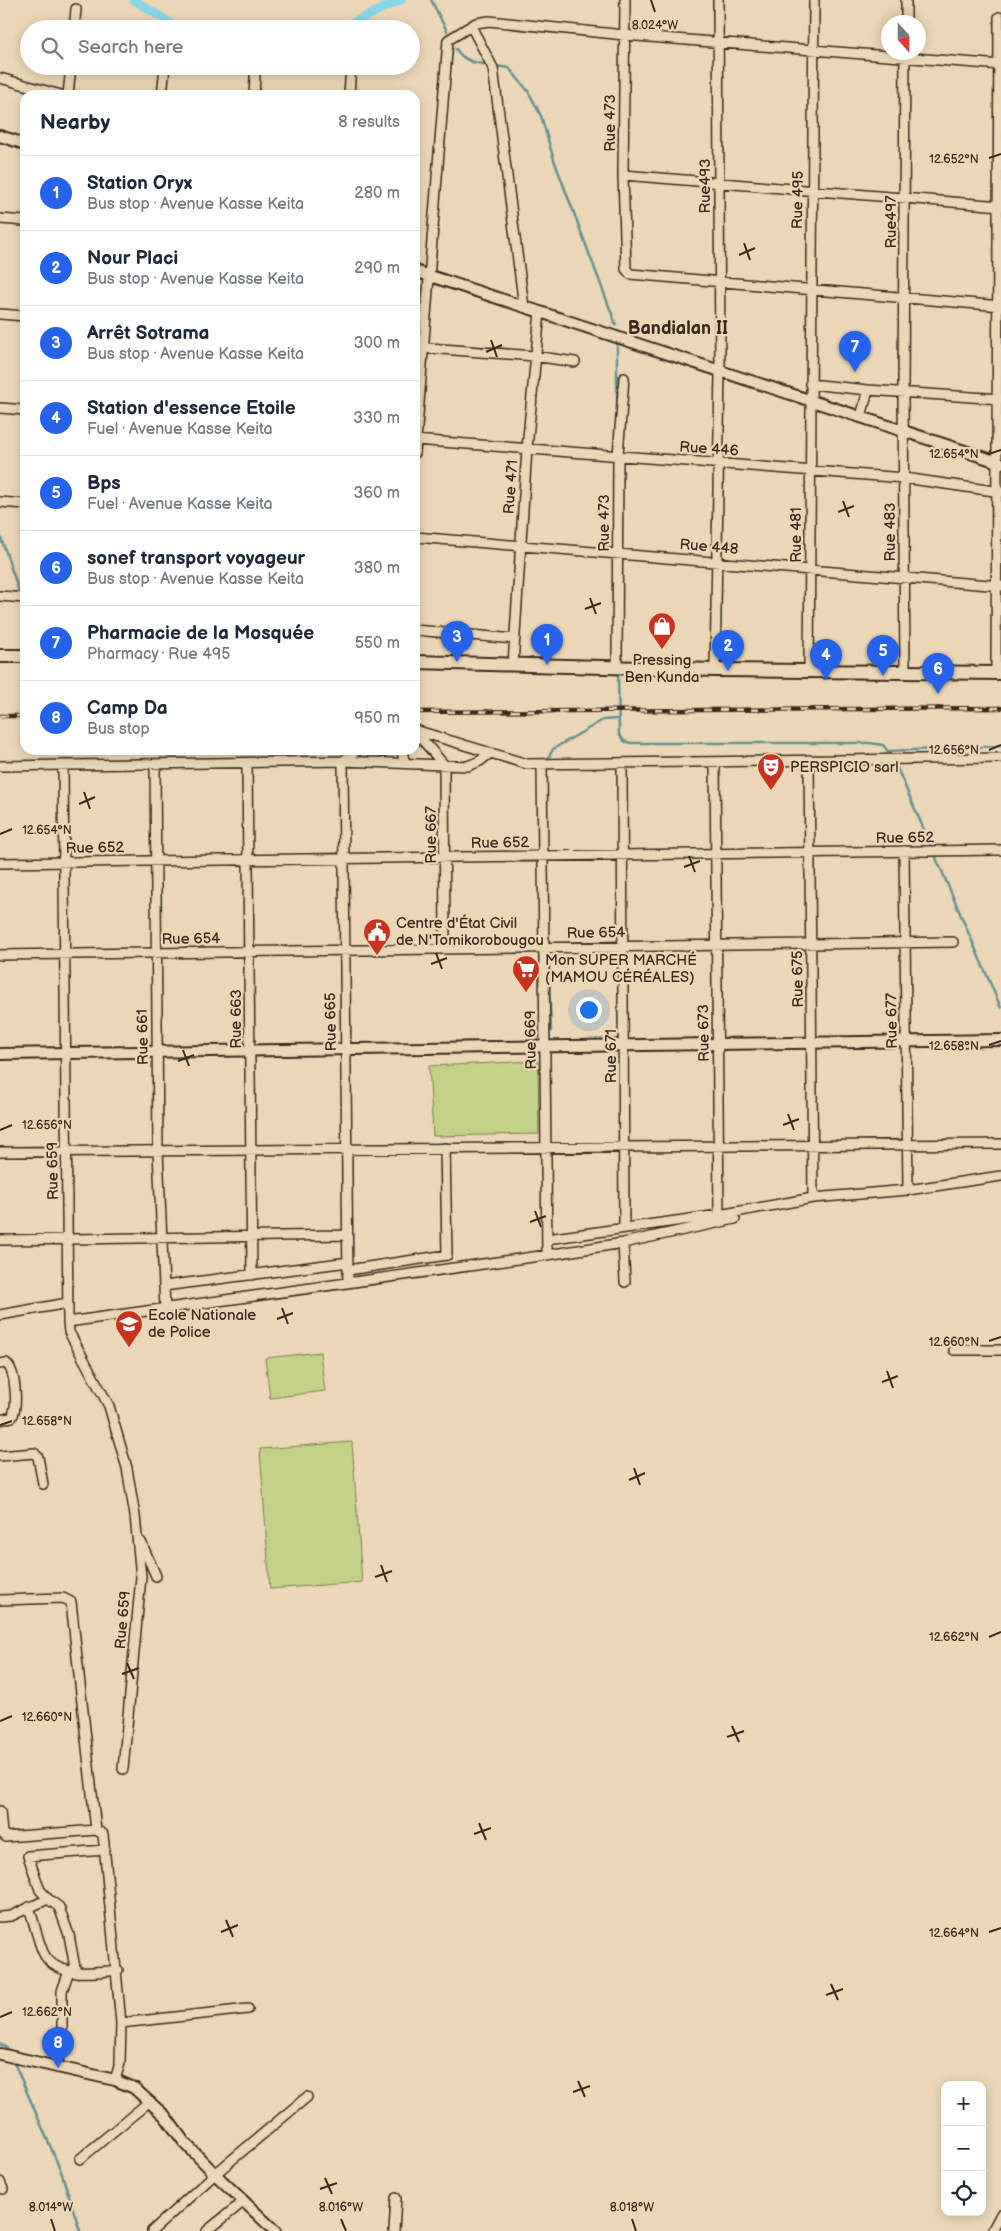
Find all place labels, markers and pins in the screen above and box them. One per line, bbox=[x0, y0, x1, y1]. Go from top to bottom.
pin: 7 bbox=[839, 331, 871, 372]
shop icon: Pressing Ben Kunda bbox=[647, 611, 677, 650]
pin: 3 bbox=[441, 621, 473, 662]
pin: 1 bbox=[531, 624, 563, 665]
pin: 2 bbox=[712, 630, 744, 671]
pin: 5 bbox=[867, 635, 899, 676]
pin: 4 bbox=[810, 639, 842, 680]
place label: Pressing Ben Kunda bbox=[625, 651, 699, 687]
pin: 6 bbox=[922, 653, 954, 694]
theatre icon: PERSPICIO sarl bbox=[756, 752, 786, 791]
place label: PERSPICIO sarl bbox=[790, 758, 899, 777]
place label: Centre d'État Civil de N'Tomikorobougou bbox=[396, 914, 544, 950]
public building icon: Centre d'État Civil de N'Tomikorobougou bbox=[362, 917, 392, 956]
place label: Mon SUPER MARCHÉ (MAMOU CÉRÉALES) bbox=[545, 951, 697, 987]
supermarket icon: Mon SUPER MARCHÉ (MAMOU CÉRÉALES) bbox=[511, 954, 541, 993]
place label: Ecole Nationale de Police bbox=[148, 1306, 256, 1342]
school or university icon: Ecole Nationale de Police bbox=[114, 1309, 144, 1348]
pin: 8 bbox=[42, 2027, 74, 2068]

